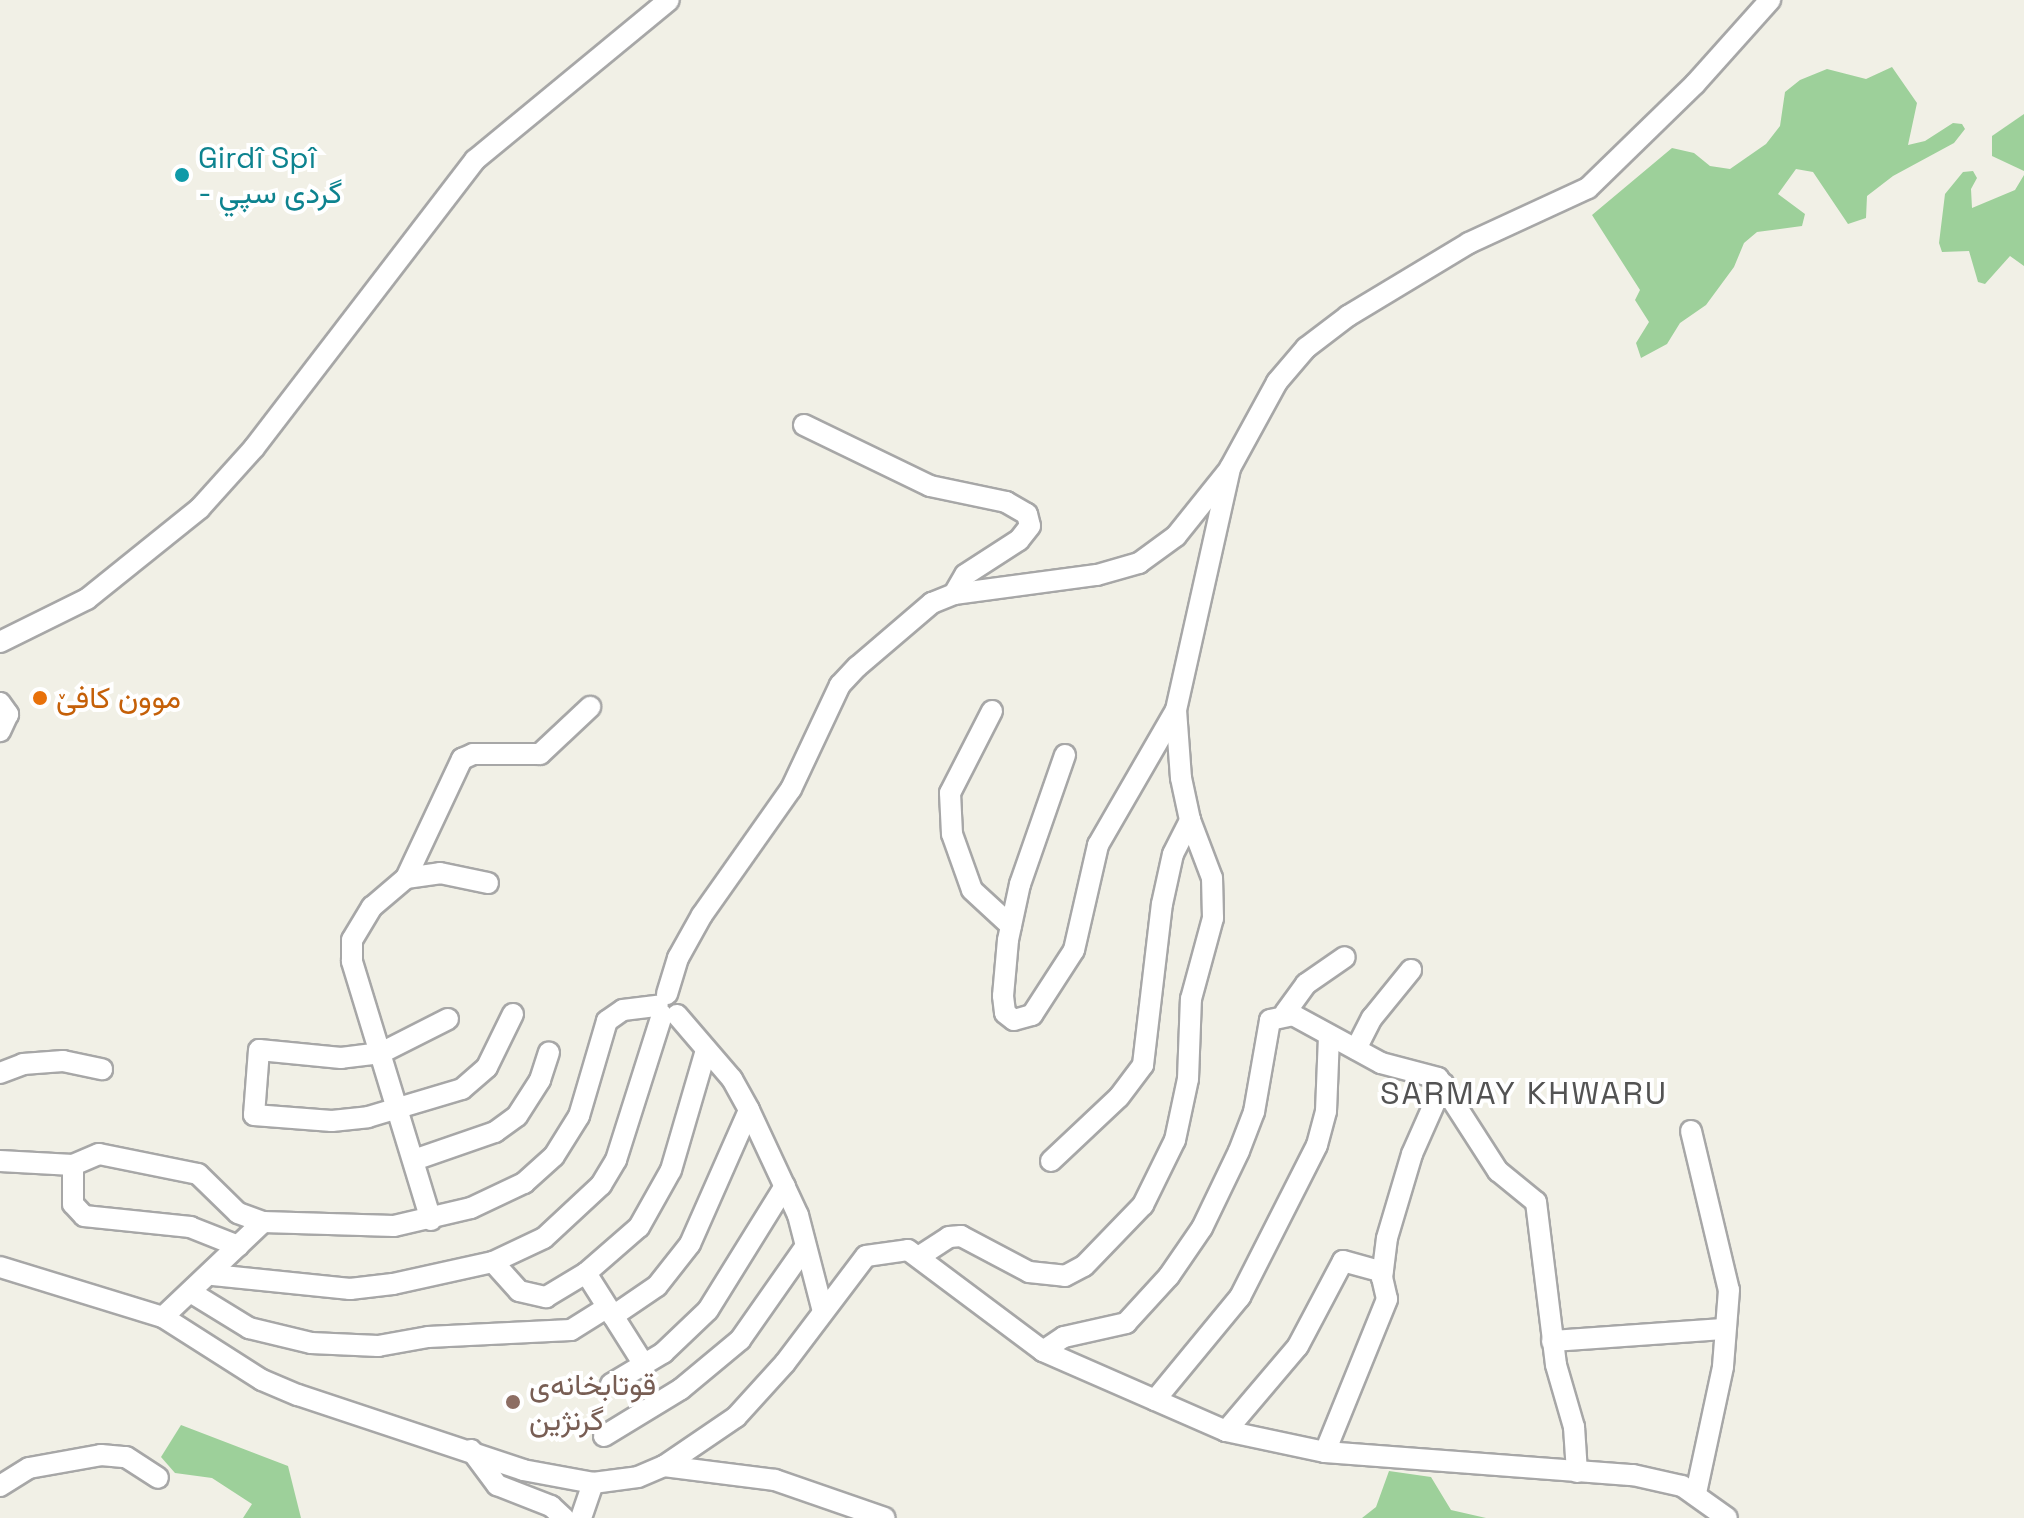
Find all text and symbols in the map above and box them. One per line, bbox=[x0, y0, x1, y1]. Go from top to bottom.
place label: Girdî Spî - گردی سپي bbox=[198, 140, 343, 210]
marker: Girdî Spî - گردی سپي bbox=[173, 166, 191, 184]
place label: موون کافێ bbox=[56, 680, 181, 716]
marker: موون کافێ bbox=[31, 689, 49, 707]
district label: SARMAY KHWARU bbox=[1380, 1074, 1668, 1112]
place label: قوتابخانەی گرنژین bbox=[529, 1367, 656, 1438]
marker: قوتابخانەی گرنژین bbox=[504, 1393, 522, 1411]

